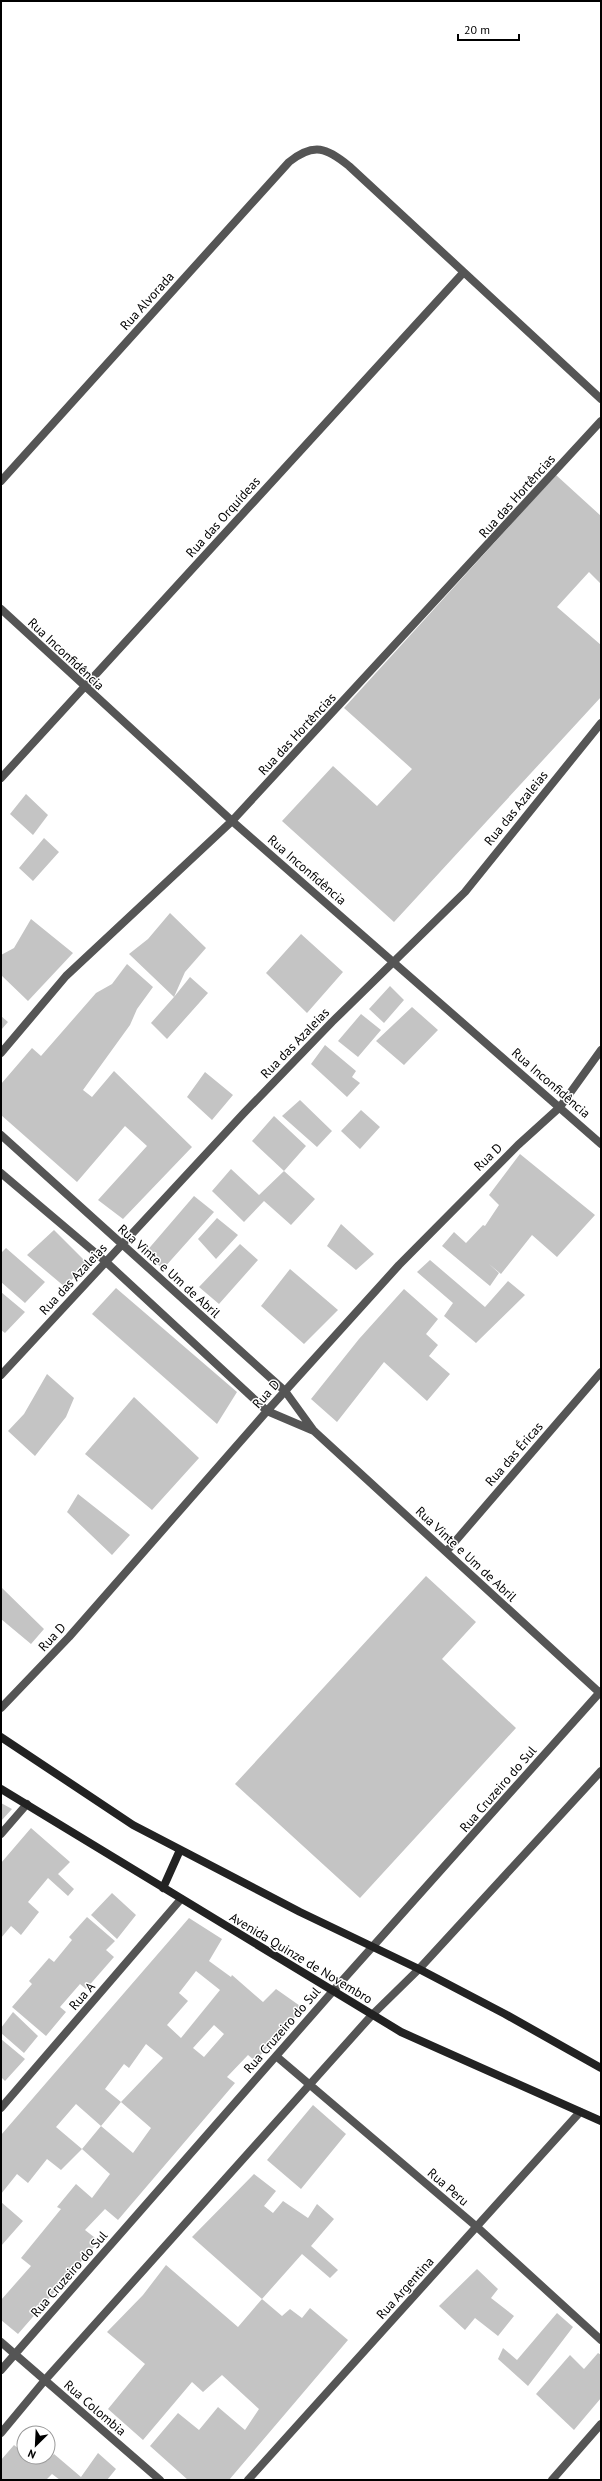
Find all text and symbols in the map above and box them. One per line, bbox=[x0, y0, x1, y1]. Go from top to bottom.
scale bar bbox=[458, 16, 519, 42]
text: 20 m bbox=[464, 22, 490, 37]
street label: Rua Alvorada bbox=[116, 268, 178, 334]
street label: Rua das Hortências bbox=[475, 451, 559, 541]
street label: Rua das Orquídeas bbox=[182, 473, 264, 561]
street label: Rua Inconfidência bbox=[24, 614, 108, 694]
street label: Rua das Hortências bbox=[254, 689, 340, 779]
street label: Rua das Azaleias bbox=[480, 767, 552, 849]
street label: Rua Inconfidência bbox=[264, 831, 350, 909]
street label: Rua das Azaleias bbox=[257, 1004, 333, 1082]
street label: Rua Inconfidência bbox=[508, 1044, 594, 1122]
street label: Rua D bbox=[470, 1139, 506, 1175]
street label: Rua Vinte e Um de Abril bbox=[114, 1221, 224, 1322]
street label: Rua das Azaleias bbox=[35, 1240, 111, 1318]
street label: Rua D bbox=[249, 1376, 283, 1412]
street label: Rua das Éricas bbox=[481, 1418, 547, 1490]
street label: Rua Vinte e Um de Abril bbox=[412, 1503, 520, 1605]
street label: Rua D bbox=[35, 1619, 69, 1655]
street label: Rua Cruzeiro do Sul bbox=[456, 1742, 540, 1836]
street label: Avenida Quinze de Novembro bbox=[226, 1909, 376, 2008]
street label: Rua A bbox=[65, 1978, 99, 2014]
street label: Rua Cruzeiro do Sul bbox=[240, 1983, 324, 2077]
street label: Rua Peru bbox=[424, 2164, 472, 2210]
street label: Rua Cruzeiro do Sul bbox=[27, 2227, 111, 2321]
street label: Rua Argentina bbox=[372, 2253, 438, 2323]
street label: Rua Colombia bbox=[60, 2376, 130, 2440]
north arrow bbox=[16, 2425, 56, 2465]
text: N bbox=[26, 2446, 38, 2462]

